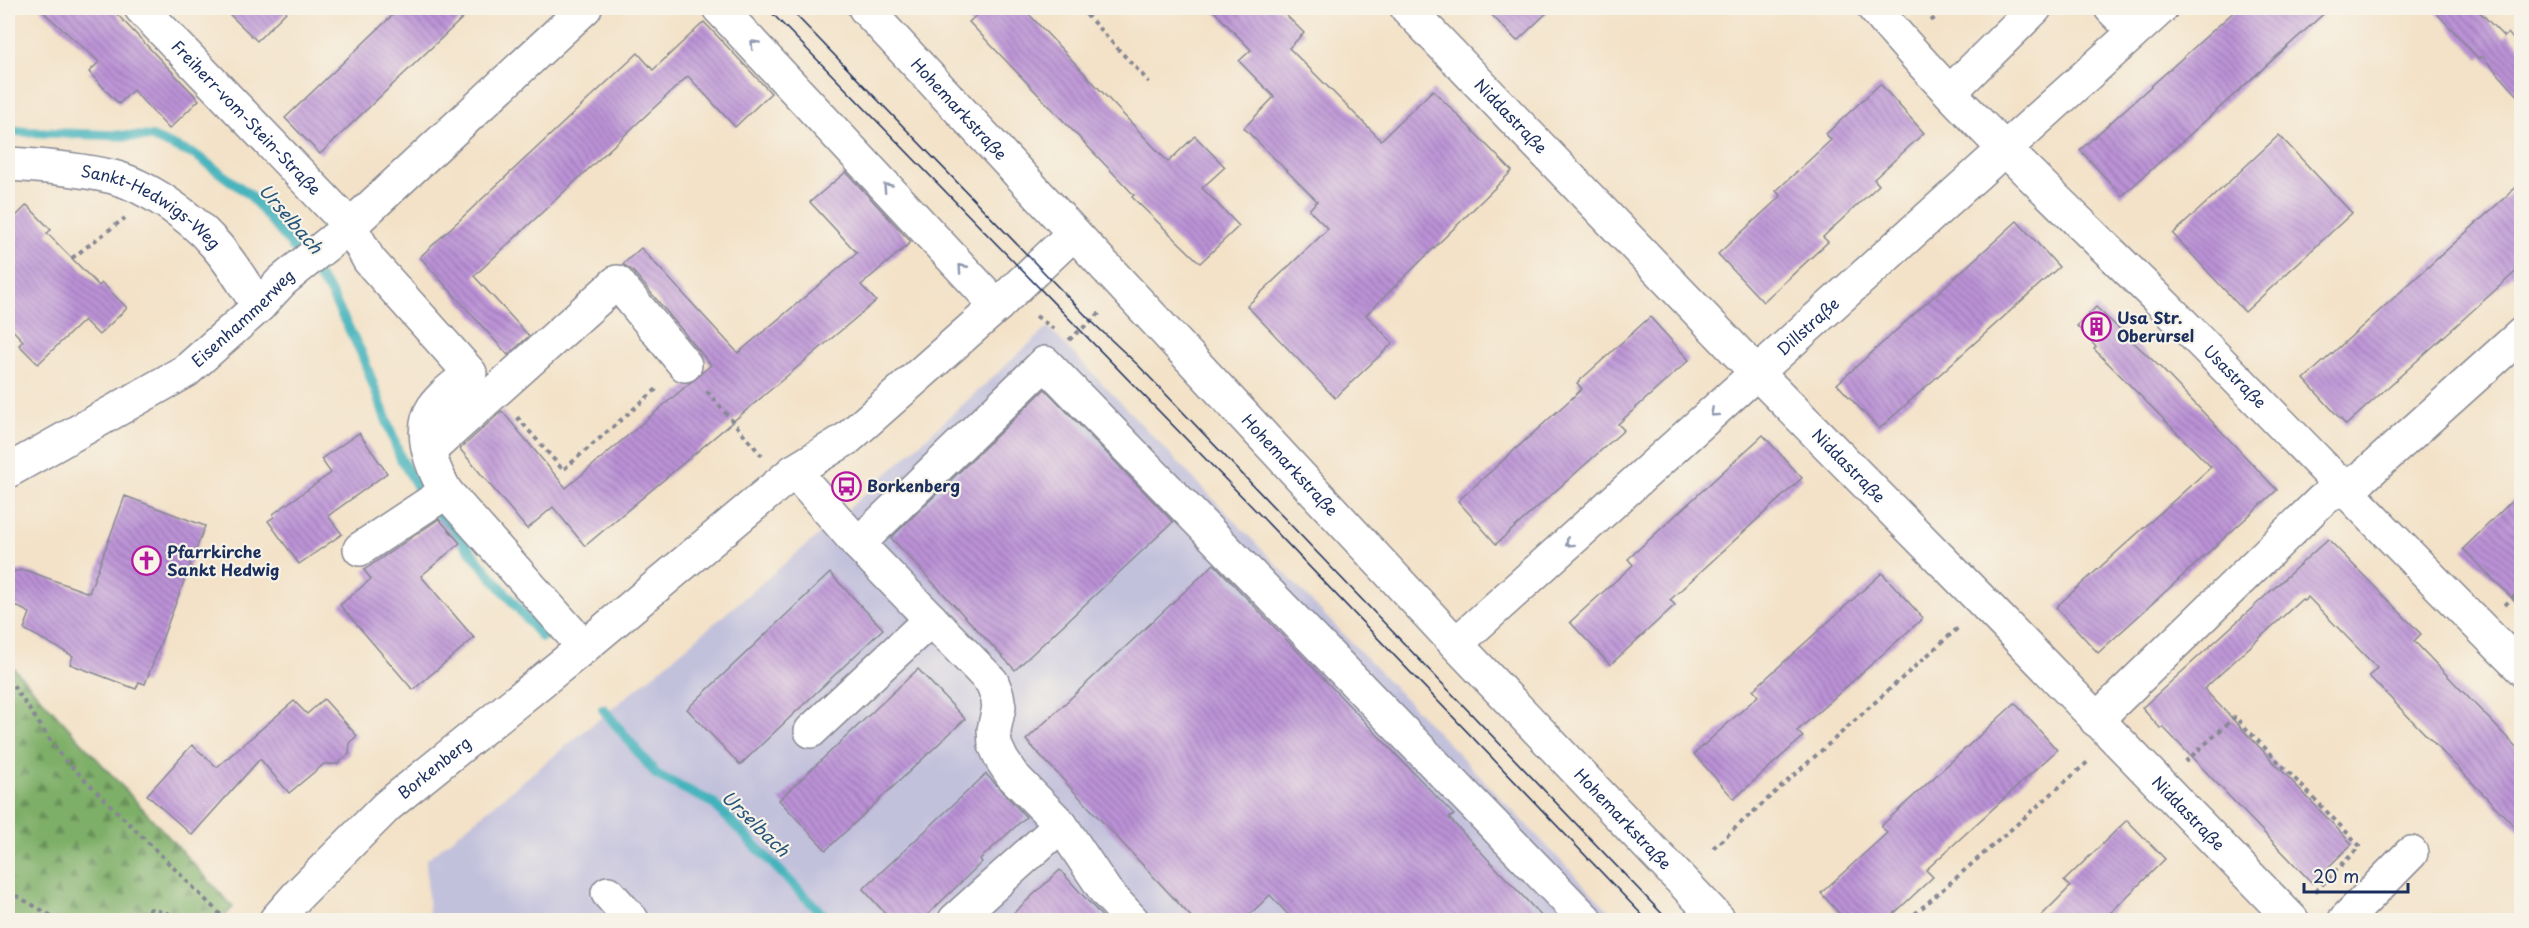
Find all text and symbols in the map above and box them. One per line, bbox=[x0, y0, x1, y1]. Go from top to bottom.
street label: Freiherr-vom-Stein-Straße bbox=[167, 34, 327, 200]
one-way arrow bbox=[750, 40, 761, 51]
street label: Hohemarkstraße bbox=[906, 52, 1013, 165]
street label: Niddastraße bbox=[1470, 73, 1553, 158]
street label: Sankt-Hedwigs-Weg bbox=[79, 158, 227, 254]
water label: Urselbach bbox=[253, 177, 330, 260]
one-way arrow bbox=[883, 183, 894, 194]
street label: Eisenhammerweg bbox=[185, 263, 299, 372]
one-way arrow bbox=[958, 264, 969, 274]
street label: Dillstraße bbox=[1771, 291, 1844, 360]
place label: Usa Str. Oberursel bbox=[2117, 305, 2194, 347]
building icon: Usa Str. Oberursel bbox=[2080, 311, 2112, 343]
street label: Usastraße bbox=[2199, 339, 2272, 413]
one-way arrow bbox=[1710, 406, 1721, 417]
street label: Hohemarkstraße bbox=[1237, 408, 1344, 521]
street label: Niddastraße bbox=[1807, 423, 1891, 508]
bus stop icon: Borkenberg bbox=[830, 470, 862, 502]
place label: Borkenberg bbox=[867, 473, 960, 497]
one-way arrow bbox=[1565, 536, 1575, 547]
place label: Pfarrkirche Sankt Hedwig bbox=[167, 539, 280, 581]
church icon: Pfarrkirche Sankt Hedwig bbox=[130, 545, 162, 577]
street label: Borkenberg bbox=[392, 730, 475, 804]
street label: Hohemarkstraße bbox=[1569, 762, 1678, 874]
street label: Niddastraße bbox=[2147, 770, 2231, 855]
water label: Urselbach bbox=[716, 783, 797, 863]
scale bar bbox=[2304, 856, 2408, 894]
text: 20 m bbox=[2313, 862, 2359, 889]

